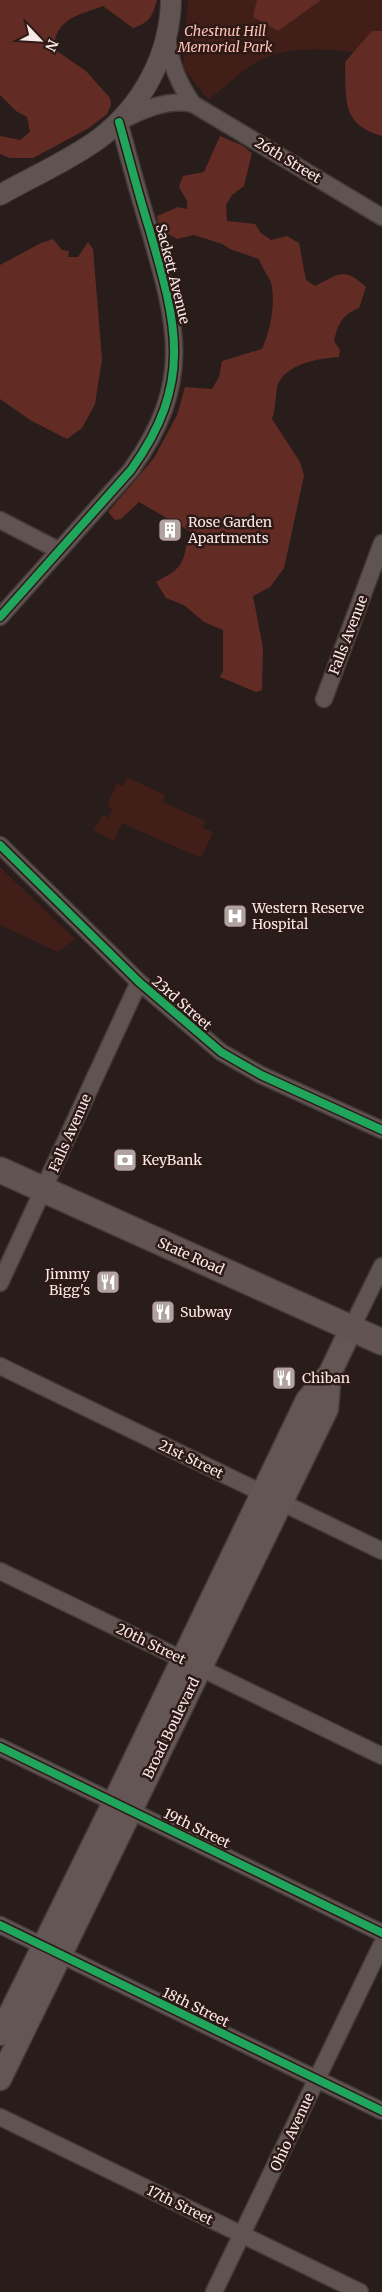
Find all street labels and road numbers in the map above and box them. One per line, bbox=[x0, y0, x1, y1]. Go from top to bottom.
street label: 26th Street bbox=[252, 133, 325, 187]
street label: Sackett Avenue bbox=[152, 222, 194, 326]
street label: Falls Avenue bbox=[325, 593, 371, 677]
street label: 23rd Street bbox=[148, 972, 216, 1034]
street label: Falls Avenue bbox=[45, 1091, 95, 1175]
street label: State Road bbox=[155, 1233, 228, 1279]
street label: 21st Street bbox=[156, 1436, 227, 1483]
street label: 20th Street bbox=[113, 1619, 189, 1669]
street label: Broad Boulevard bbox=[139, 1674, 204, 1782]
street label: 19th Street bbox=[161, 1804, 234, 1852]
street label: 18th Street bbox=[160, 1983, 233, 2031]
street label: Ohio Avenue bbox=[266, 2090, 318, 2174]
street label: 17th Street bbox=[144, 2181, 216, 2229]

